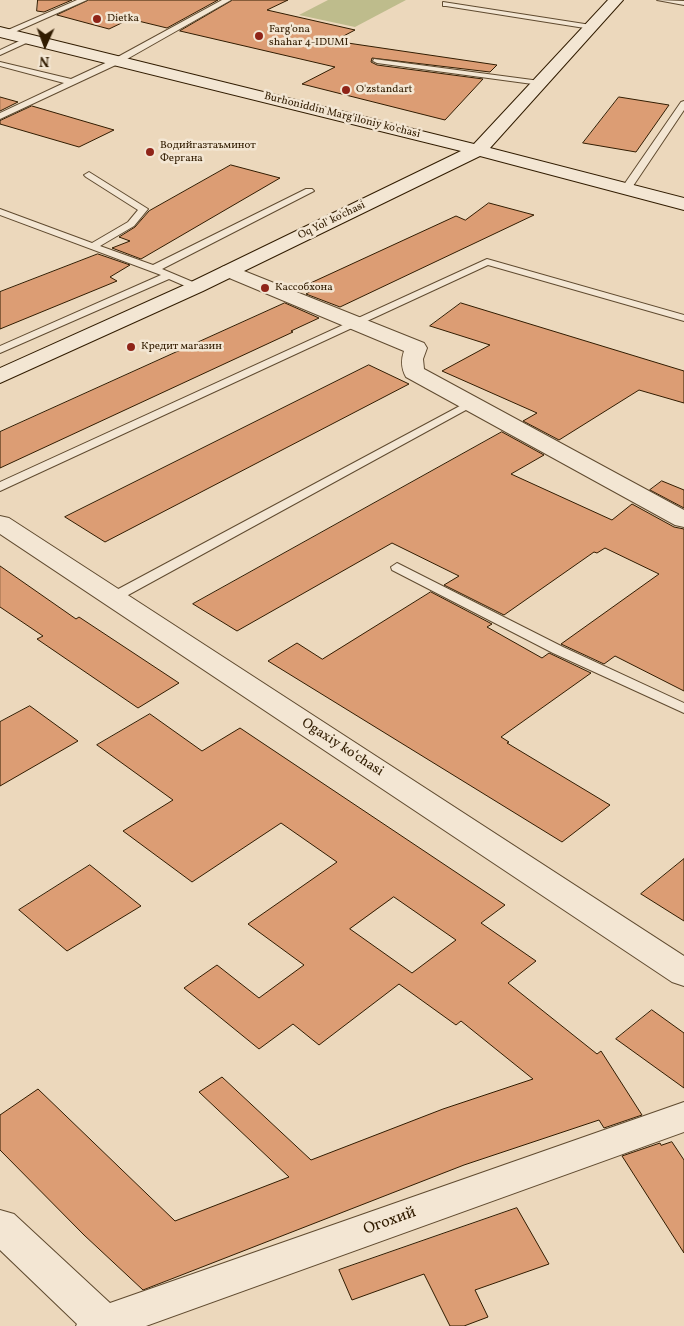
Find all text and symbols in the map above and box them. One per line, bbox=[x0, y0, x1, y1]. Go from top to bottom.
place label: Dietka bbox=[107, 12, 139, 26]
marker: Dietka bbox=[91, 13, 103, 25]
north arrow bbox=[20, 20, 70, 70]
place label: Farg'ona shahar 4-IDUMI bbox=[269, 23, 348, 49]
marker: Farg'ona shahar 4-IDUMI bbox=[253, 30, 265, 42]
text: N bbox=[39, 51, 50, 70]
place label: O'zstandart bbox=[356, 83, 412, 97]
marker: O'zstandart bbox=[340, 84, 352, 96]
street label: Burhoniddin Marg'iloniy ko'chasi bbox=[263, 90, 421, 142]
place label: Водийгазтаъминот Фергана bbox=[160, 139, 256, 165]
marker: Водийгазтаъминот Фергана bbox=[144, 146, 156, 158]
street label: Oq Yol' ko'chasi bbox=[296, 199, 368, 243]
place label: Кассобхона bbox=[275, 281, 333, 295]
marker: Кассобхона bbox=[259, 282, 271, 294]
place label: Кредит магазин bbox=[141, 340, 222, 354]
marker: Кредит магазин bbox=[125, 341, 137, 353]
street label: Ogaxiy koʻchasi bbox=[298, 715, 386, 781]
street label: Огохий bbox=[361, 1204, 419, 1240]

